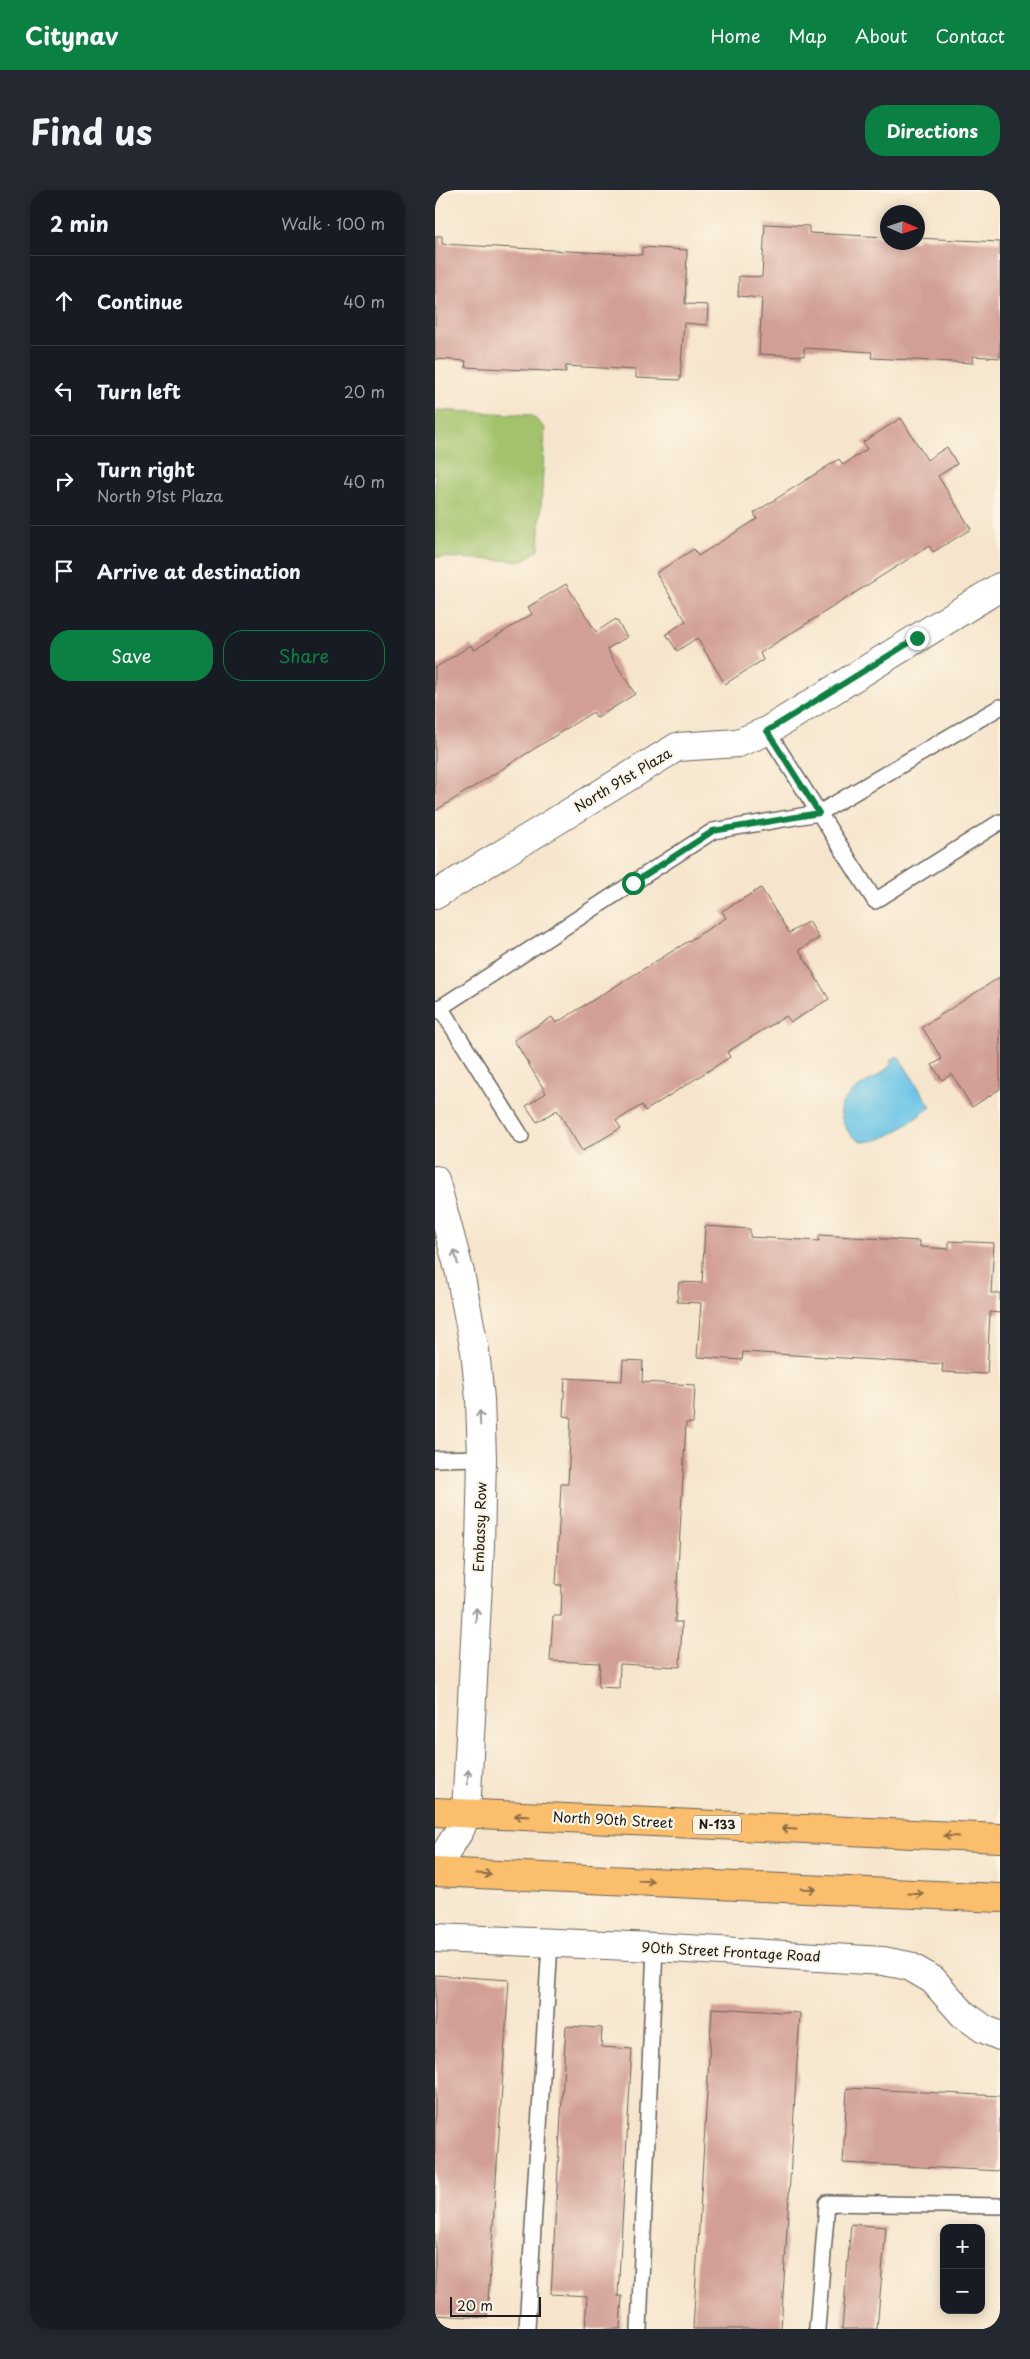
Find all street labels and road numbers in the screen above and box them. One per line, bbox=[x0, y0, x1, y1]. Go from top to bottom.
street label: North 91st Plaza bbox=[570, 742, 676, 817]
street label: Embassy Row bbox=[467, 1481, 492, 1572]
street label: North 90th Street bbox=[552, 1806, 674, 1833]
road number: N-133 bbox=[693, 1816, 741, 1834]
street label: 90th Street Frontage Road bbox=[641, 1936, 821, 1967]

